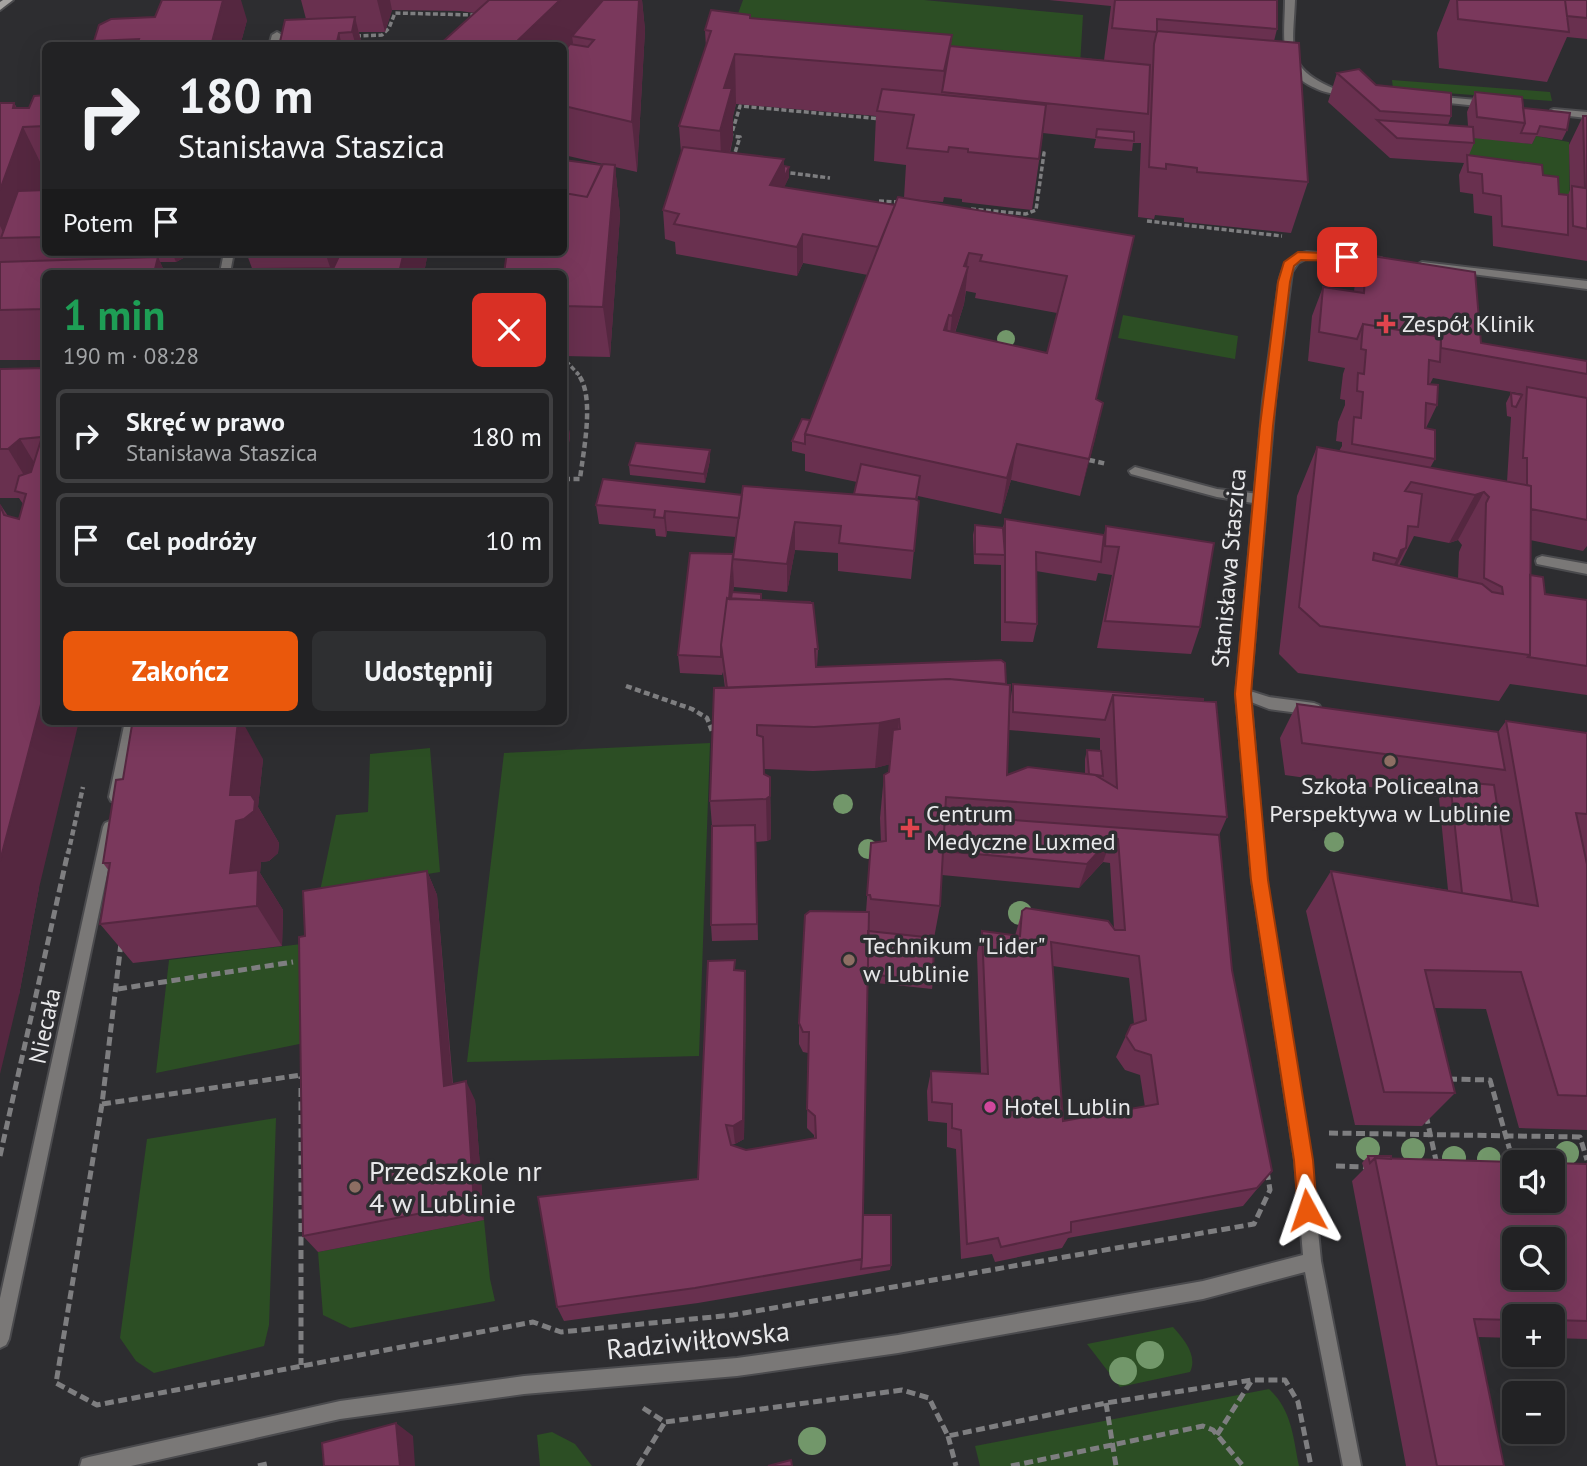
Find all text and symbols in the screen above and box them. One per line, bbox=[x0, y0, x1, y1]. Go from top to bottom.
text: 180 m bbox=[178, 63, 313, 127]
icon: right bbox=[63, 70, 154, 161]
text: Stanisława Staszica bbox=[178, 125, 445, 167]
icon: arrive bbox=[147, 203, 185, 241]
text: Potem bbox=[63, 206, 133, 239]
pin bbox=[1317, 227, 1377, 287]
icon: arrive bbox=[1328, 238, 1366, 276]
text: 1 min bbox=[63, 287, 165, 342]
button: close bbox=[472, 293, 546, 367]
place label: Zespół Klinik bbox=[1402, 308, 1535, 339]
marker: Zespół Klinik bbox=[1376, 314, 1396, 334]
text: 190 m · 08:28 bbox=[63, 341, 199, 370]
text: Skręć w prawo bbox=[126, 405, 285, 438]
icon: right bbox=[67, 417, 105, 455]
text: 180 m bbox=[471, 420, 542, 453]
text: Stanisława Staszica bbox=[126, 438, 318, 467]
street label: Stanisława Staszica bbox=[1204, 467, 1253, 669]
icon: arrive bbox=[67, 521, 105, 559]
text: Cel podróży bbox=[126, 524, 256, 557]
text: 10 m bbox=[486, 524, 542, 557]
button: Zakończ bbox=[63, 631, 298, 711]
button: Udostępnij bbox=[312, 631, 546, 711]
marker: Szkoła Policealna Perspektywa w Lublinie bbox=[1382, 753, 1398, 769]
place label: Szkoła Policealna Perspektywa w Lublinie bbox=[1269, 770, 1511, 829]
place label: Centrum Medyczne Luxmed bbox=[926, 798, 1116, 857]
marker: Centrum Medyczne Luxmed bbox=[900, 818, 920, 838]
place label: Technikum "Lider" w Lublinie bbox=[863, 930, 1046, 989]
marker: Technikum "Lider" w Lublinie bbox=[841, 952, 857, 968]
street label: Niecała bbox=[21, 985, 68, 1066]
place label: Hotel Lublin bbox=[1004, 1091, 1131, 1122]
marker: Hotel Lublin bbox=[982, 1099, 998, 1115]
map controls bbox=[1502, 1150, 1565, 1444]
button: sound bbox=[1502, 1150, 1565, 1213]
place label: Przedszkole nr 4 w Lublinie bbox=[369, 1152, 542, 1221]
position arrow bbox=[1270, 1173, 1344, 1247]
marker: Przedszkole nr 4 w Lublinie bbox=[347, 1179, 363, 1195]
button: search bbox=[1502, 1227, 1565, 1290]
button: + bbox=[1502, 1304, 1565, 1367]
street label: Radziwiłłowska bbox=[604, 1311, 791, 1368]
button: − bbox=[1502, 1381, 1565, 1444]

